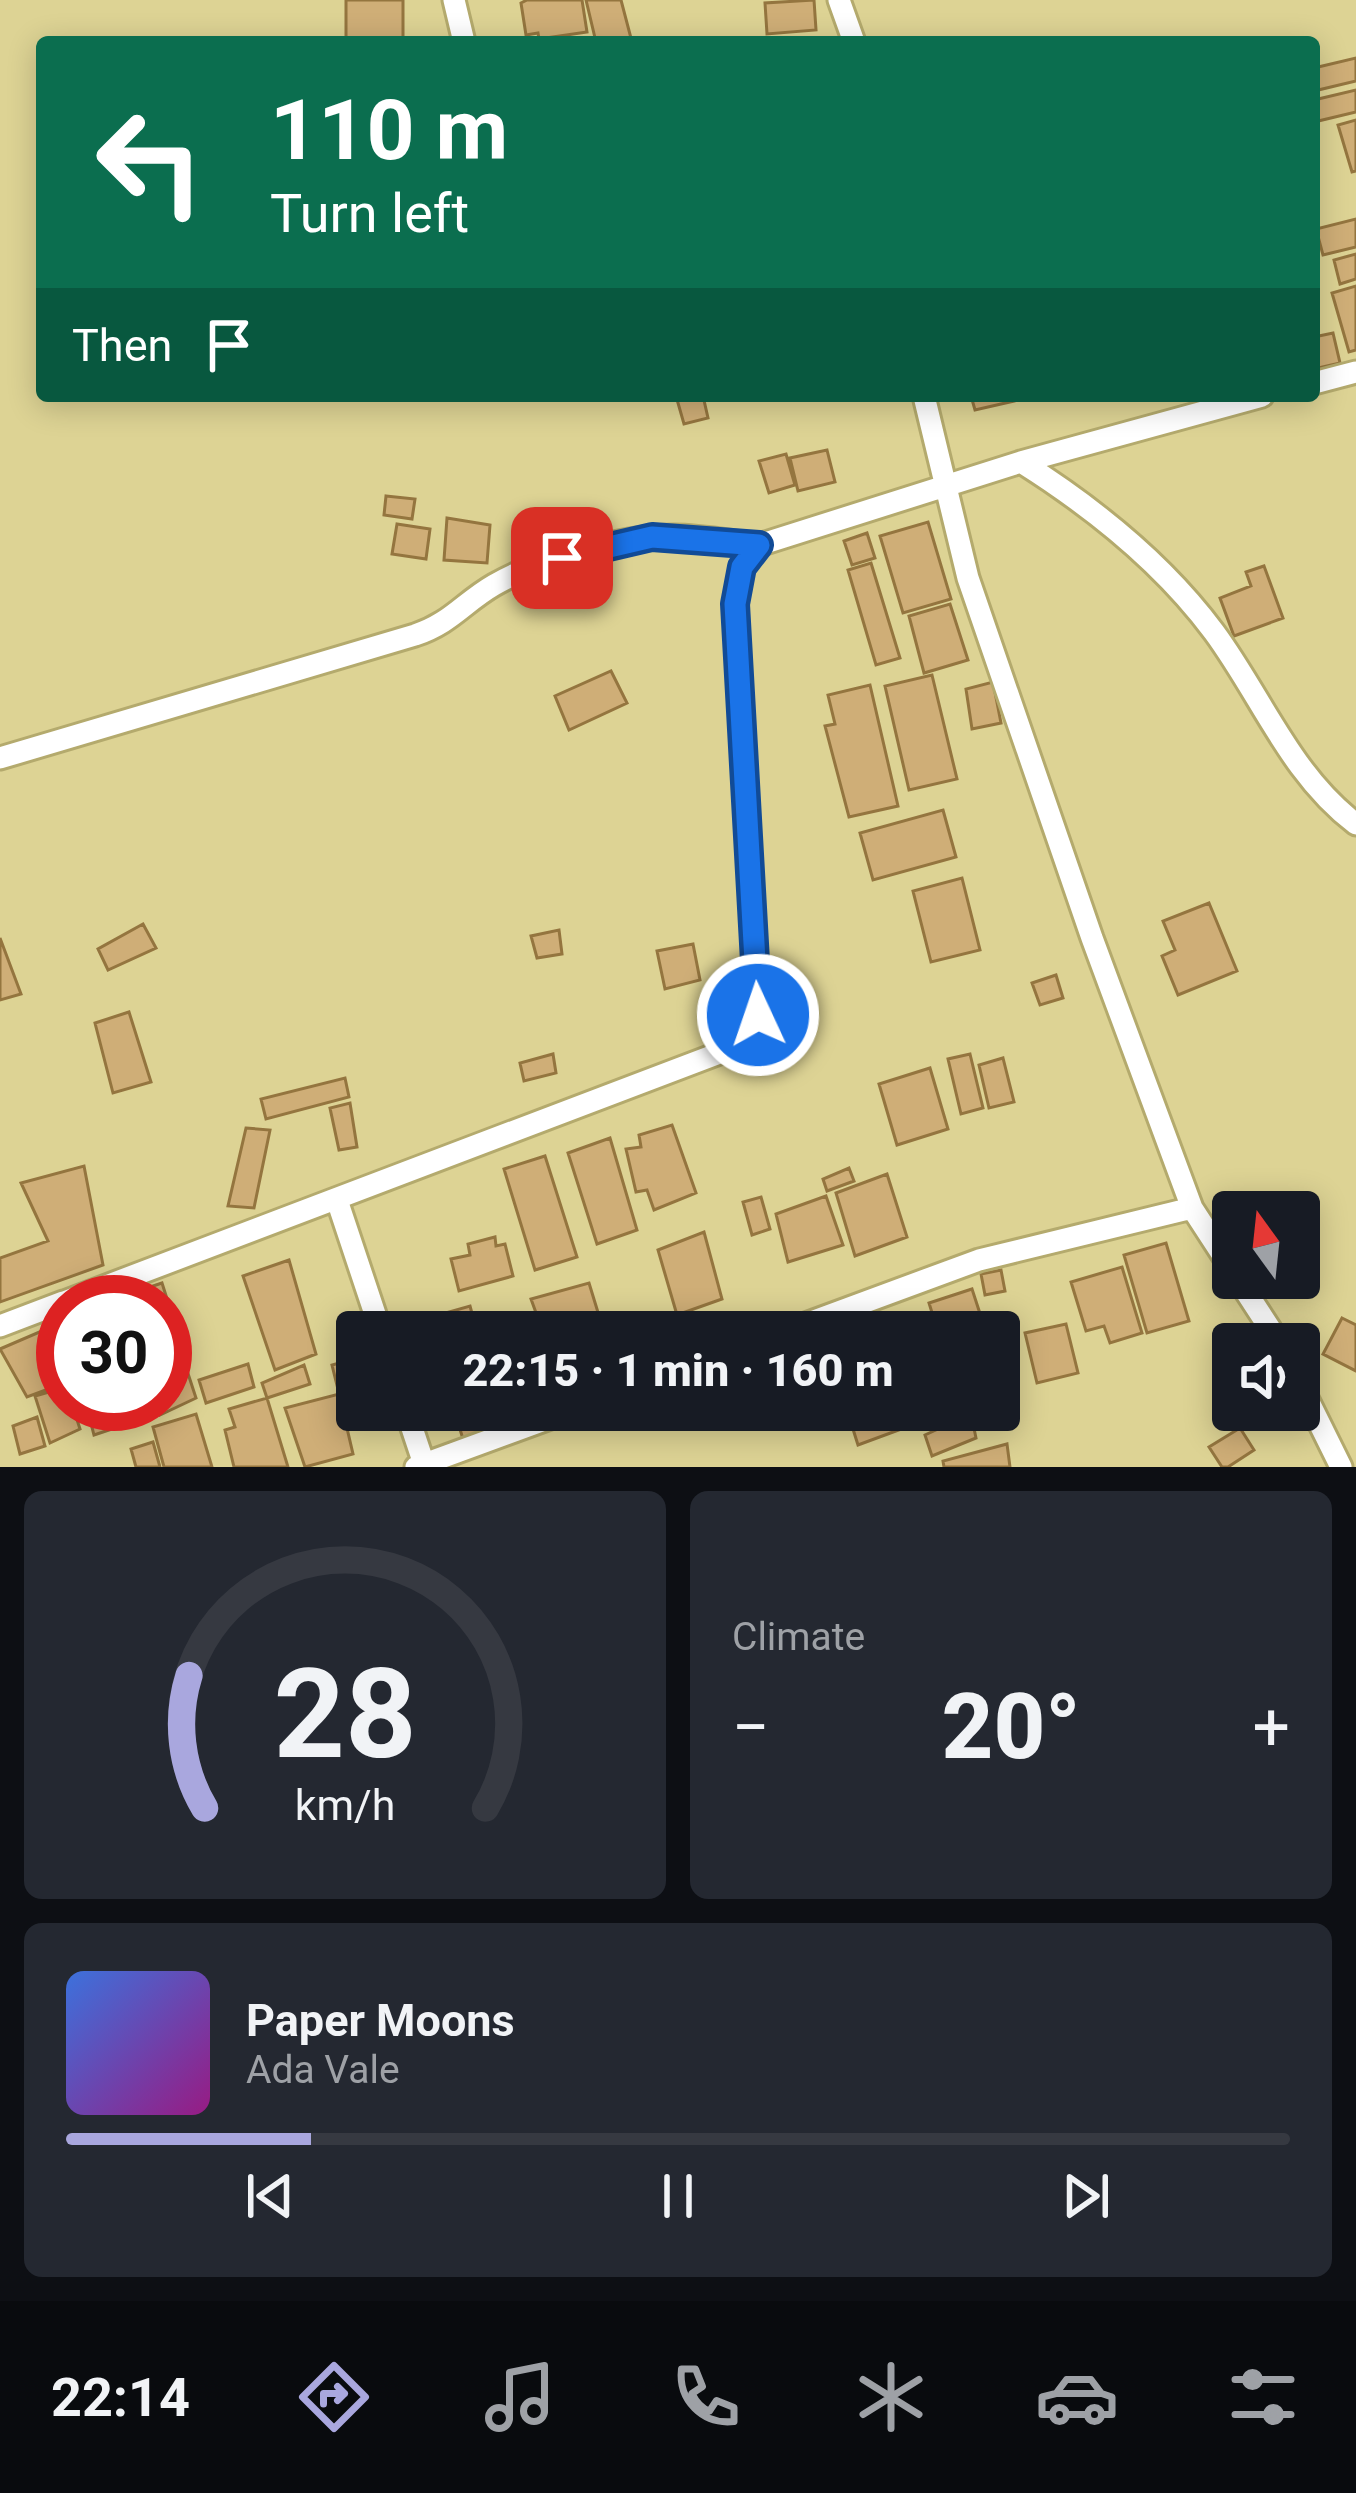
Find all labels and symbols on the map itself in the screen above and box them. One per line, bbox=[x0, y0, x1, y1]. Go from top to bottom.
pin bbox=[511, 507, 613, 609]
position arrow bbox=[695, 952, 821, 1078]
north arrow bbox=[1212, 1191, 1320, 1299]
speed limit sign: 30 bbox=[36, 1275, 192, 1431]

